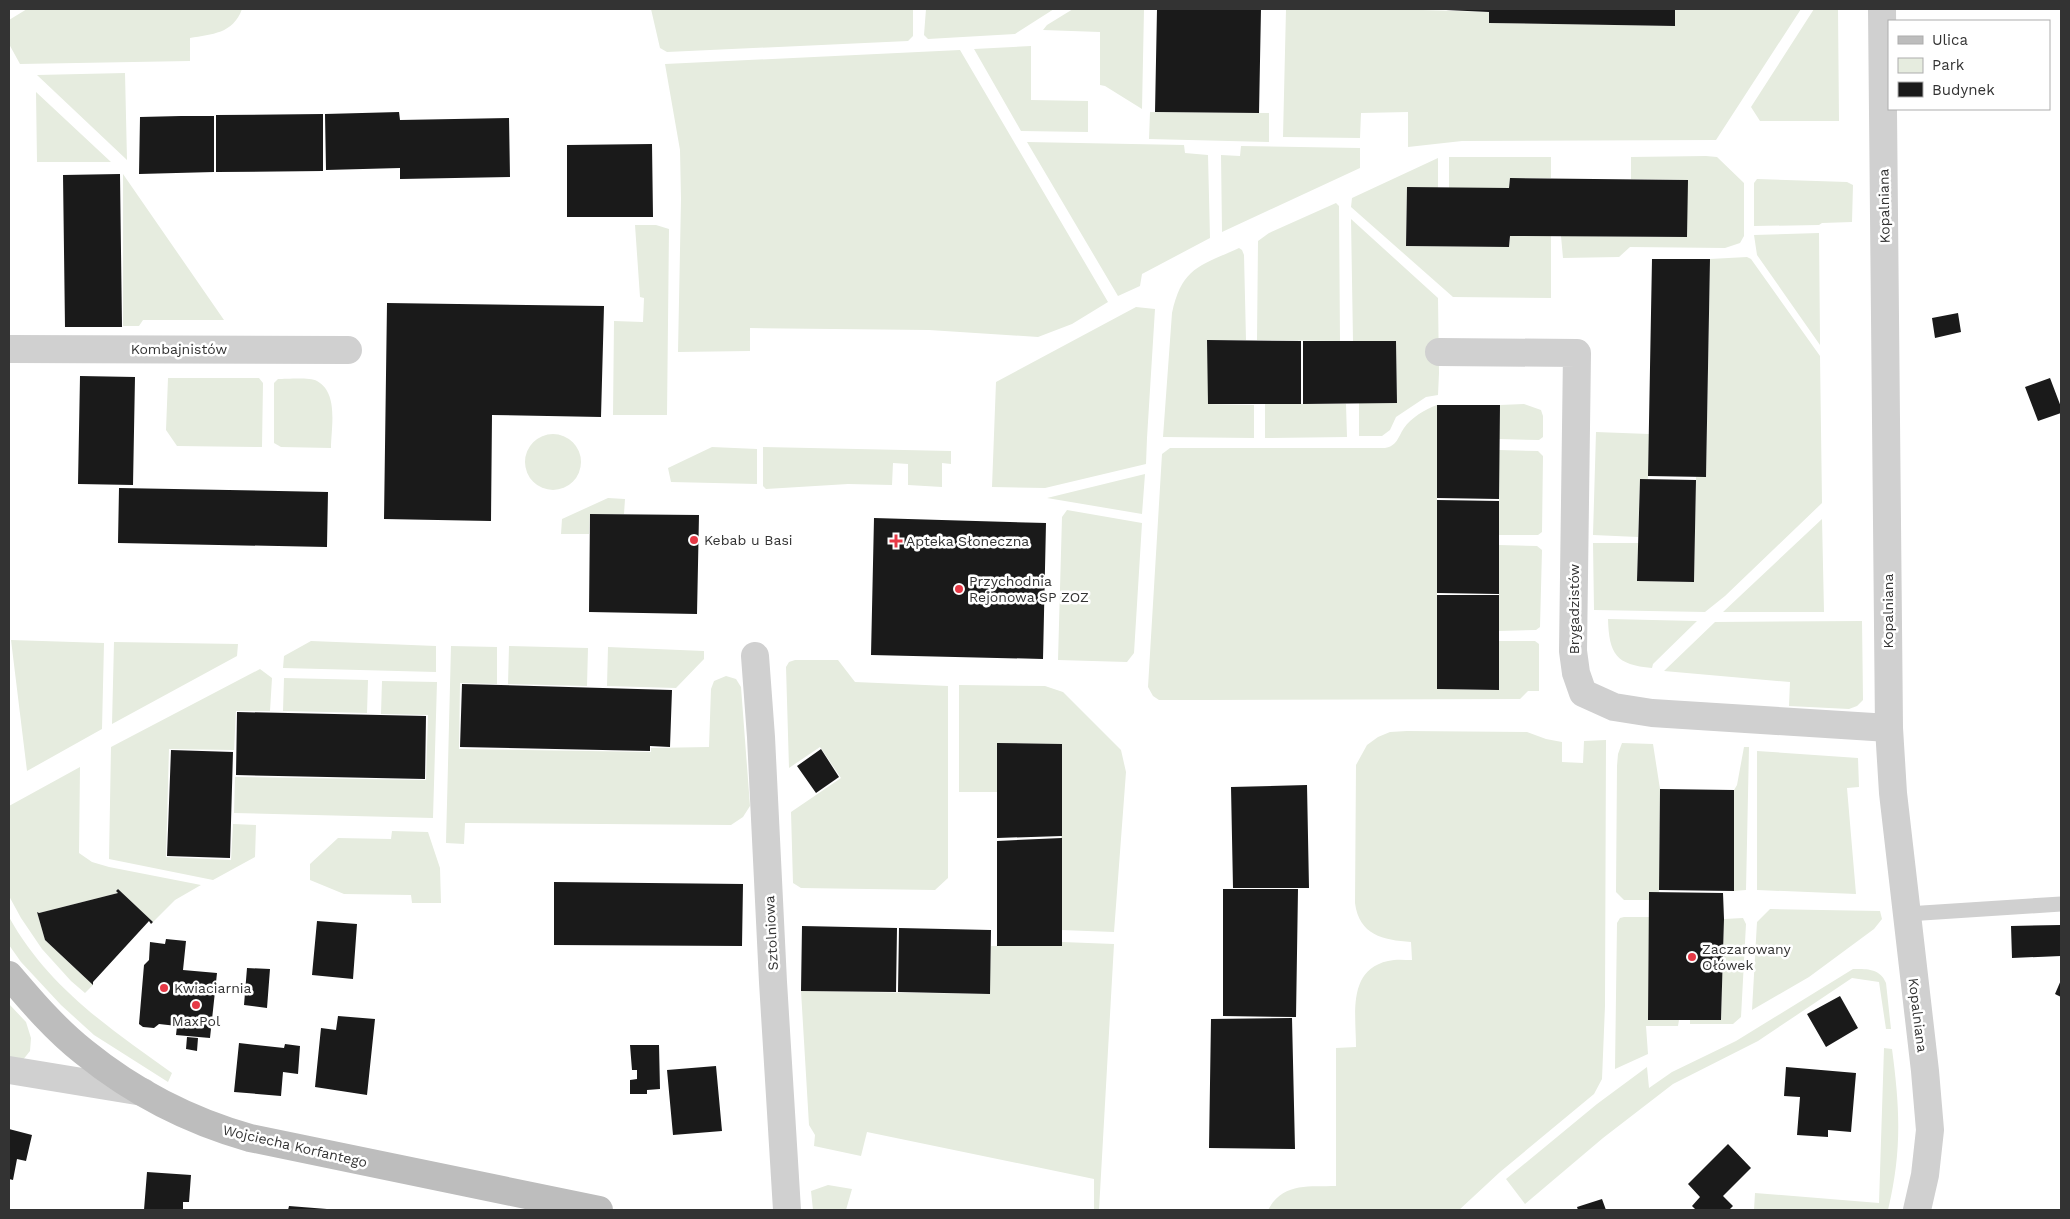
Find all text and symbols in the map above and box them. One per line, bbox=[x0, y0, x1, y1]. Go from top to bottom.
legend bbox=[1888, 20, 2050, 110]
text: Ulica bbox=[1932, 31, 1969, 49]
text: Park bbox=[1932, 56, 1965, 74]
text: Budynek bbox=[1932, 81, 1995, 99]
street label: Kopalniana bbox=[1875, 168, 1893, 244]
street label: Kombajnistów bbox=[131, 341, 227, 357]
place label: Kebab u Basi bbox=[704, 532, 793, 548]
place label: Apteka Słoneczna bbox=[906, 533, 1029, 549]
marker: Kebab u Basi bbox=[688, 534, 700, 546]
marker: Apteka Słoneczna bbox=[890, 535, 902, 547]
street label: Brygadzistów bbox=[1566, 563, 1582, 654]
place label: Przychodnia Rejonowa SP ZOZ bbox=[969, 573, 1089, 605]
street label: Kopalniana bbox=[1880, 573, 1896, 648]
marker: Przychodnia Rejonowa SP ZOZ bbox=[953, 583, 965, 595]
street label: Sztolniowa bbox=[761, 895, 781, 971]
place label: Zaczarowany Ołówek bbox=[1702, 941, 1792, 973]
marker: Zaczarowany Ołówek bbox=[1686, 951, 1698, 963]
street label: Kopalniana bbox=[1905, 977, 1931, 1053]
place label: Kwiaciarnia bbox=[174, 980, 252, 996]
marker: Kwiaciarnia bbox=[158, 982, 170, 994]
marker: MaxPol bbox=[190, 999, 202, 1011]
place label: MaxPol bbox=[172, 1013, 221, 1029]
street label: Wojciecha Korfantego bbox=[221, 1122, 369, 1170]

